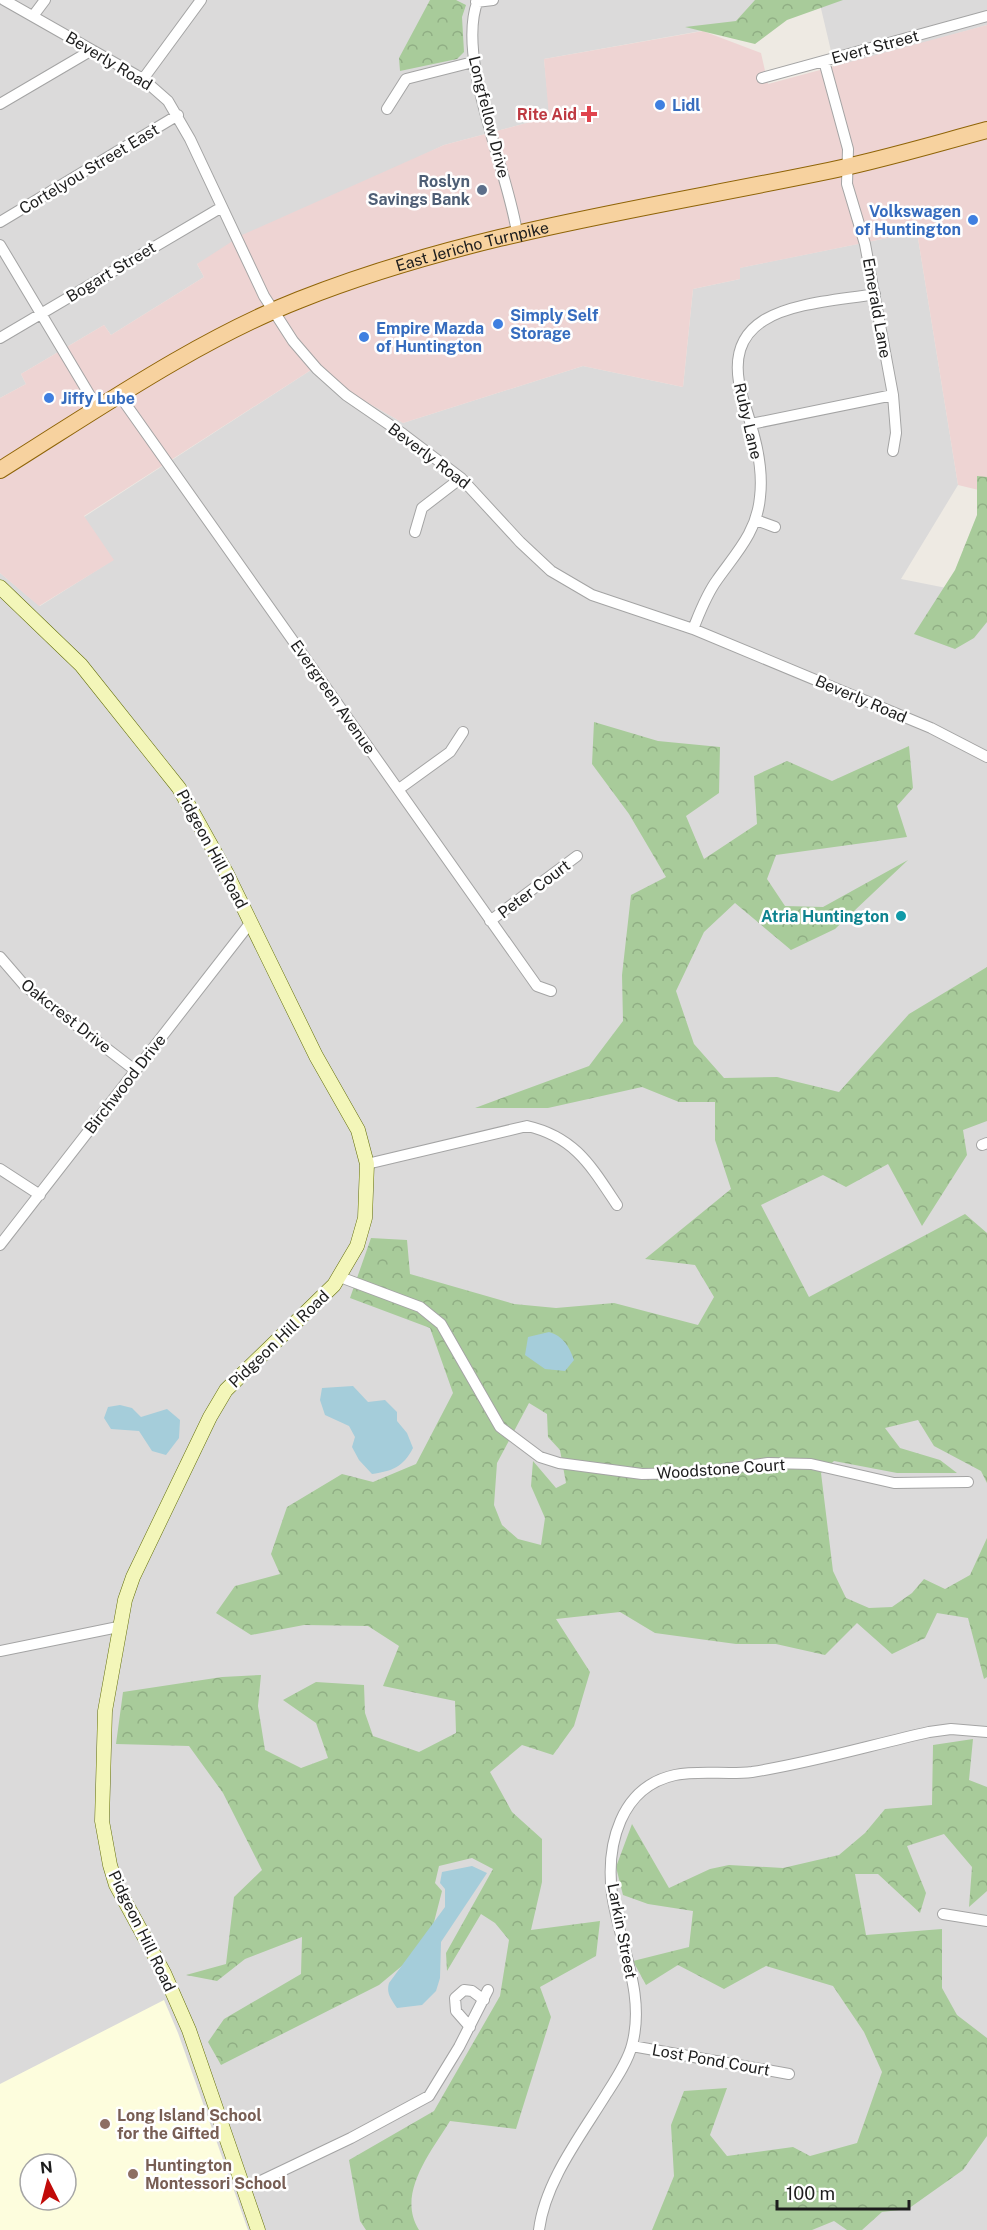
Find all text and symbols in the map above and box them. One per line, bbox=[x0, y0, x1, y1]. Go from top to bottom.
street label: Evert Street bbox=[829, 26, 921, 68]
street label: Beverly Road bbox=[62, 28, 156, 94]
street label: Longfellow Drive bbox=[465, 54, 513, 180]
place label: Lidl bbox=[672, 96, 701, 115]
marker: Lidl bbox=[653, 98, 667, 112]
place label: Rite Aid bbox=[517, 105, 577, 124]
marker: Rite Aid bbox=[582, 107, 596, 121]
street label: Cortelyou Street East bbox=[16, 120, 162, 218]
place label: Roslyn Savings Bank bbox=[368, 172, 470, 209]
marker: Roslyn Savings Bank bbox=[475, 183, 489, 197]
place label: Volkswagen of Huntington bbox=[855, 202, 961, 239]
marker: Volkswagen of Huntington bbox=[966, 213, 980, 227]
street label: East Jericho Turnpike bbox=[393, 217, 551, 275]
street label: Bogart Street bbox=[63, 238, 159, 306]
street label: Emerald Lane bbox=[859, 256, 895, 360]
place label: Simply Self Storage bbox=[510, 306, 599, 343]
marker: Simply Self Storage bbox=[491, 317, 505, 331]
place label: Empire Mazda of Huntington bbox=[376, 319, 484, 356]
marker: Empire Mazda of Huntington bbox=[357, 330, 371, 344]
street label: Ruby Lane bbox=[730, 381, 766, 461]
place label: Jiffy Lube bbox=[61, 389, 135, 408]
marker: Jiffy Lube bbox=[42, 391, 56, 405]
street label: Beverly Road bbox=[384, 419, 474, 493]
street label: Evergreen Avenue bbox=[287, 636, 379, 758]
street label: Beverly Road bbox=[812, 671, 910, 727]
street label: Pidgeon Hill Road bbox=[173, 786, 251, 912]
street label: Peter Court bbox=[494, 856, 574, 922]
place label: Atria Huntington bbox=[761, 907, 889, 926]
marker: Atria Huntington bbox=[894, 909, 908, 923]
street label: Oakcrest Drive bbox=[17, 975, 115, 1057]
street label: Birchwood Drive bbox=[80, 1031, 170, 1137]
street label: Pidgeon Hill Road bbox=[225, 1286, 333, 1392]
street label: Woodstone Court bbox=[656, 1455, 786, 1483]
street label: Pidgeon Hill Road bbox=[104, 1867, 180, 1995]
street label: Larkin Street bbox=[603, 1882, 641, 1980]
street label: Lost Pond Court bbox=[651, 2040, 771, 2080]
place label: Long Island School for the Gifted bbox=[117, 2106, 262, 2143]
marker: Long Island School for the Gifted bbox=[98, 2117, 112, 2131]
north arrow bbox=[18, 2152, 78, 2212]
place label: Huntington Montessori School bbox=[145, 2156, 287, 2193]
text: N bbox=[39, 2157, 54, 2178]
marker: Huntington Montessori School bbox=[126, 2167, 140, 2181]
scale bar bbox=[777, 2173, 909, 2211]
text: 100 m bbox=[786, 2183, 835, 2204]

